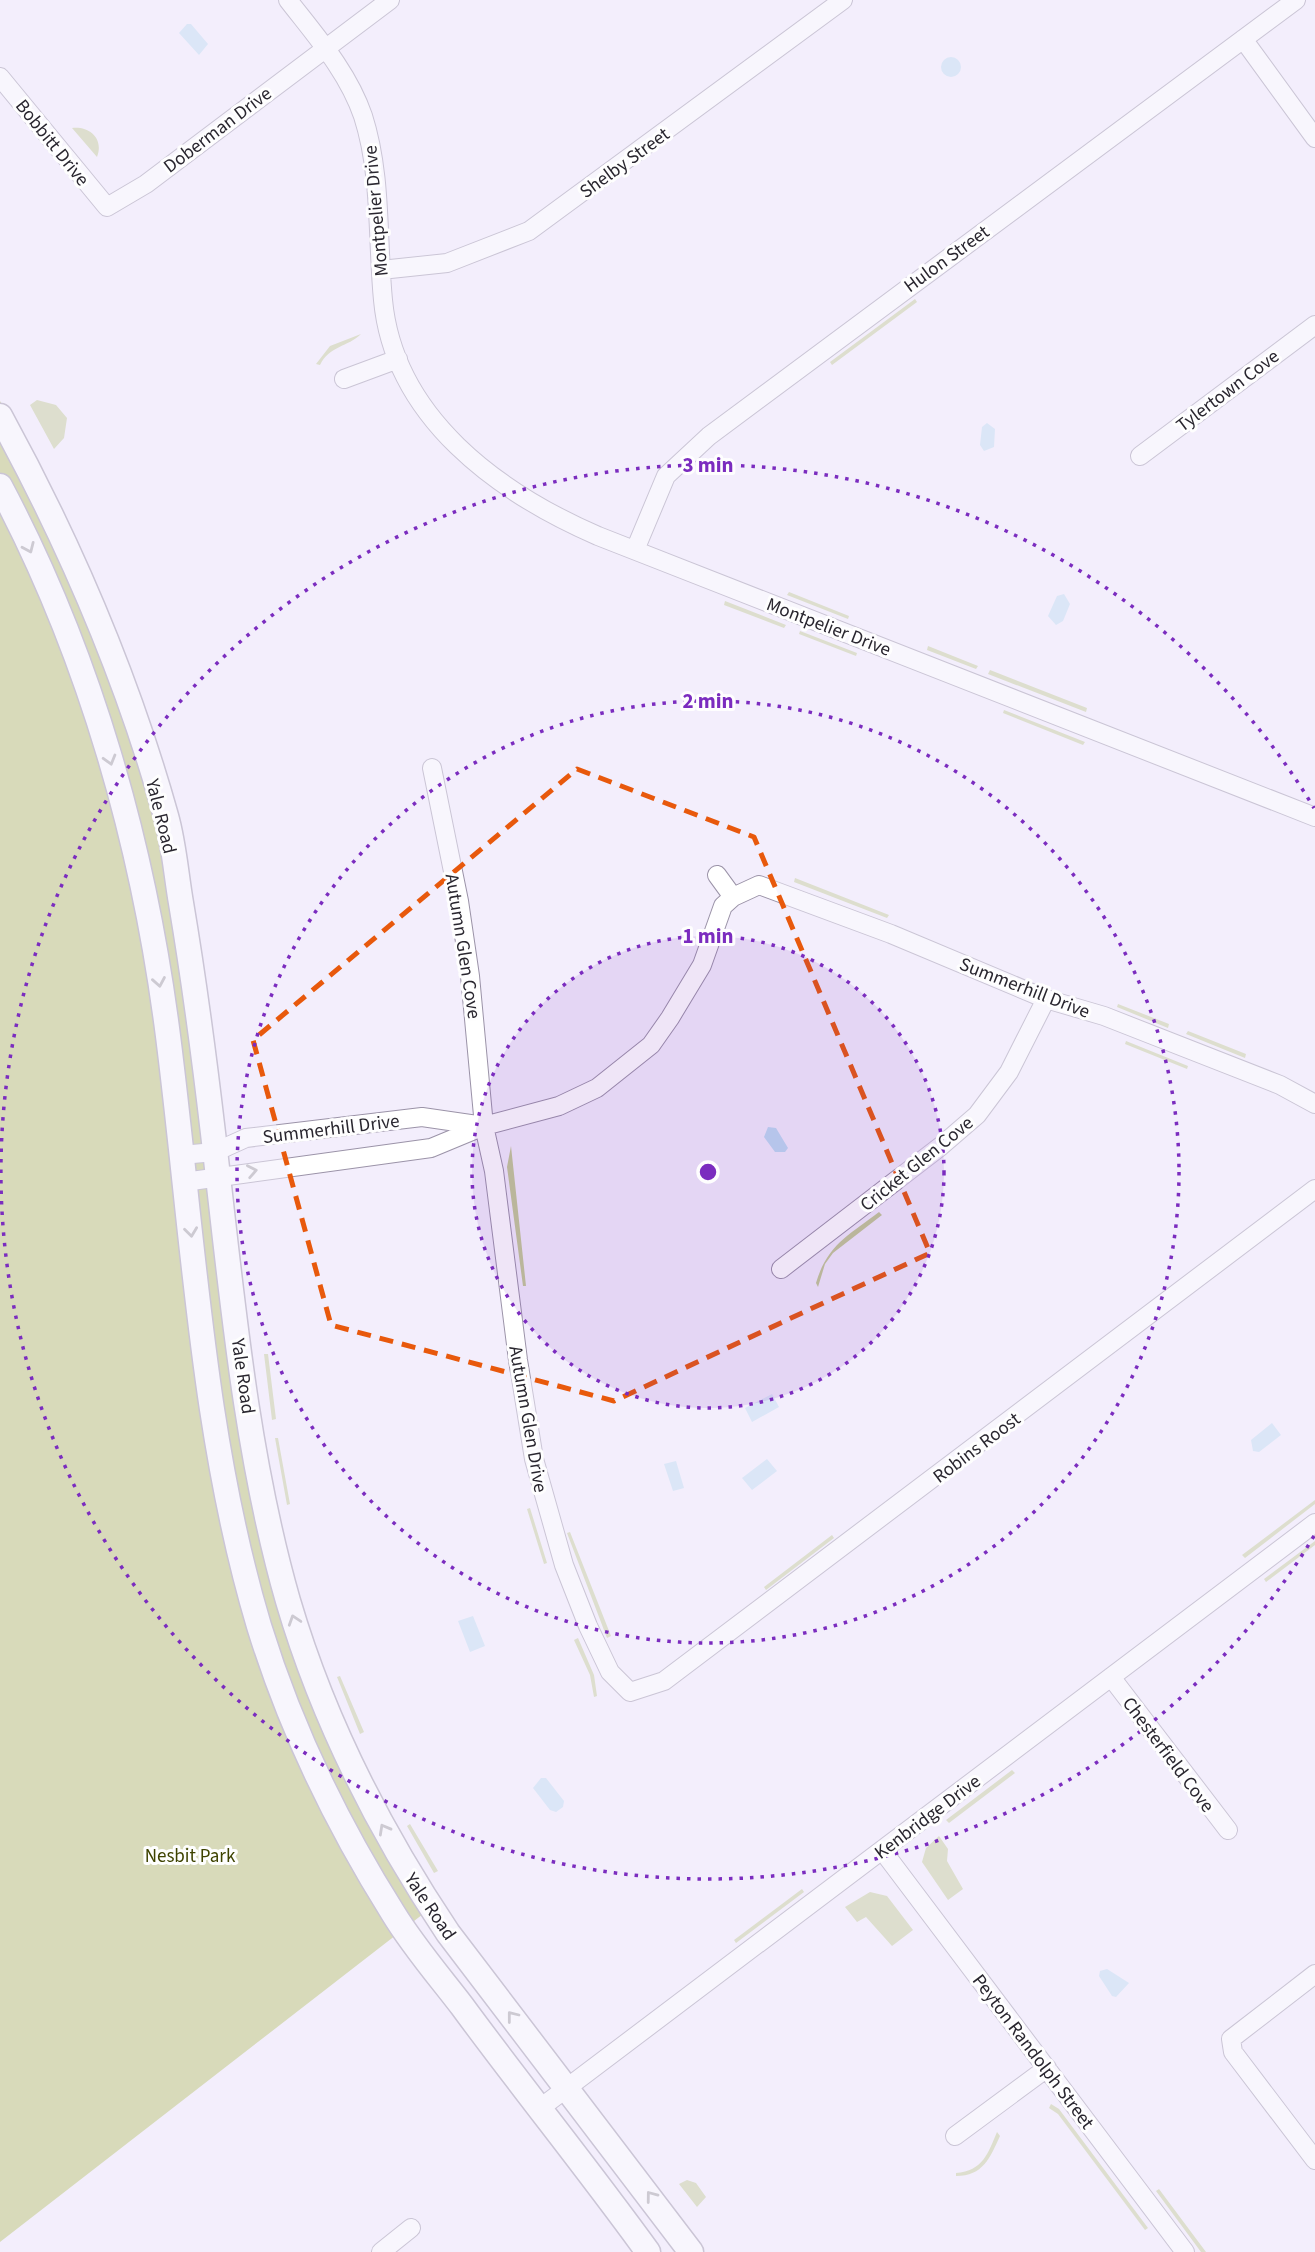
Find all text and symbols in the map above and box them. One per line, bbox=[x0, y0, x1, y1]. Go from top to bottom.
street label: Doberman Drive bbox=[158, 81, 278, 180]
street label: Bobbitt Drive bbox=[8, 94, 95, 192]
street label: Shelby Street bbox=[574, 121, 676, 205]
street label: Montpelier Drive bbox=[357, 144, 396, 278]
street label: Hulon Street bbox=[899, 219, 996, 299]
street label: Tylertown Cove bbox=[1171, 343, 1285, 439]
text: 3 min bbox=[682, 450, 734, 480]
one-way arrow bbox=[21, 541, 35, 553]
street label: Montpelier Drive bbox=[762, 591, 895, 664]
text: 2 min bbox=[682, 686, 734, 716]
one-way arrow bbox=[102, 754, 116, 766]
street label: Yale Road bbox=[138, 775, 183, 857]
street label: Autumn Glen Cove bbox=[438, 872, 487, 1021]
text: 1 min bbox=[682, 921, 734, 951]
street label: Summerhill Drive bbox=[955, 951, 1094, 1026]
one-way arrow bbox=[151, 976, 166, 988]
street label: Summerhill Drive bbox=[261, 1108, 401, 1151]
street label: Cricket Glen Cove bbox=[855, 1110, 979, 1218]
centre of rings bbox=[696, 1160, 720, 1184]
one-way arrow bbox=[246, 1165, 258, 1180]
one-way arrow bbox=[183, 1226, 198, 1238]
street label: Yale Road bbox=[224, 1336, 261, 1416]
street label: Autumn Glen Drive bbox=[501, 1344, 554, 1495]
street label: Robins Roost bbox=[927, 1406, 1027, 1490]
one-way arrow bbox=[288, 1615, 302, 1627]
street label: Chesterfield Cove bbox=[1115, 1691, 1220, 1818]
street label: Kenbridge Drive bbox=[869, 1768, 987, 1866]
one-way arrow bbox=[378, 1824, 392, 1836]
park label: Nesbit Park bbox=[145, 1843, 236, 1870]
street label: Yale Road bbox=[397, 1867, 462, 1946]
street label: Peyton Randolph Street bbox=[965, 1969, 1101, 2136]
one-way arrow bbox=[508, 2012, 521, 2024]
one-way arrow bbox=[647, 2192, 660, 2204]

